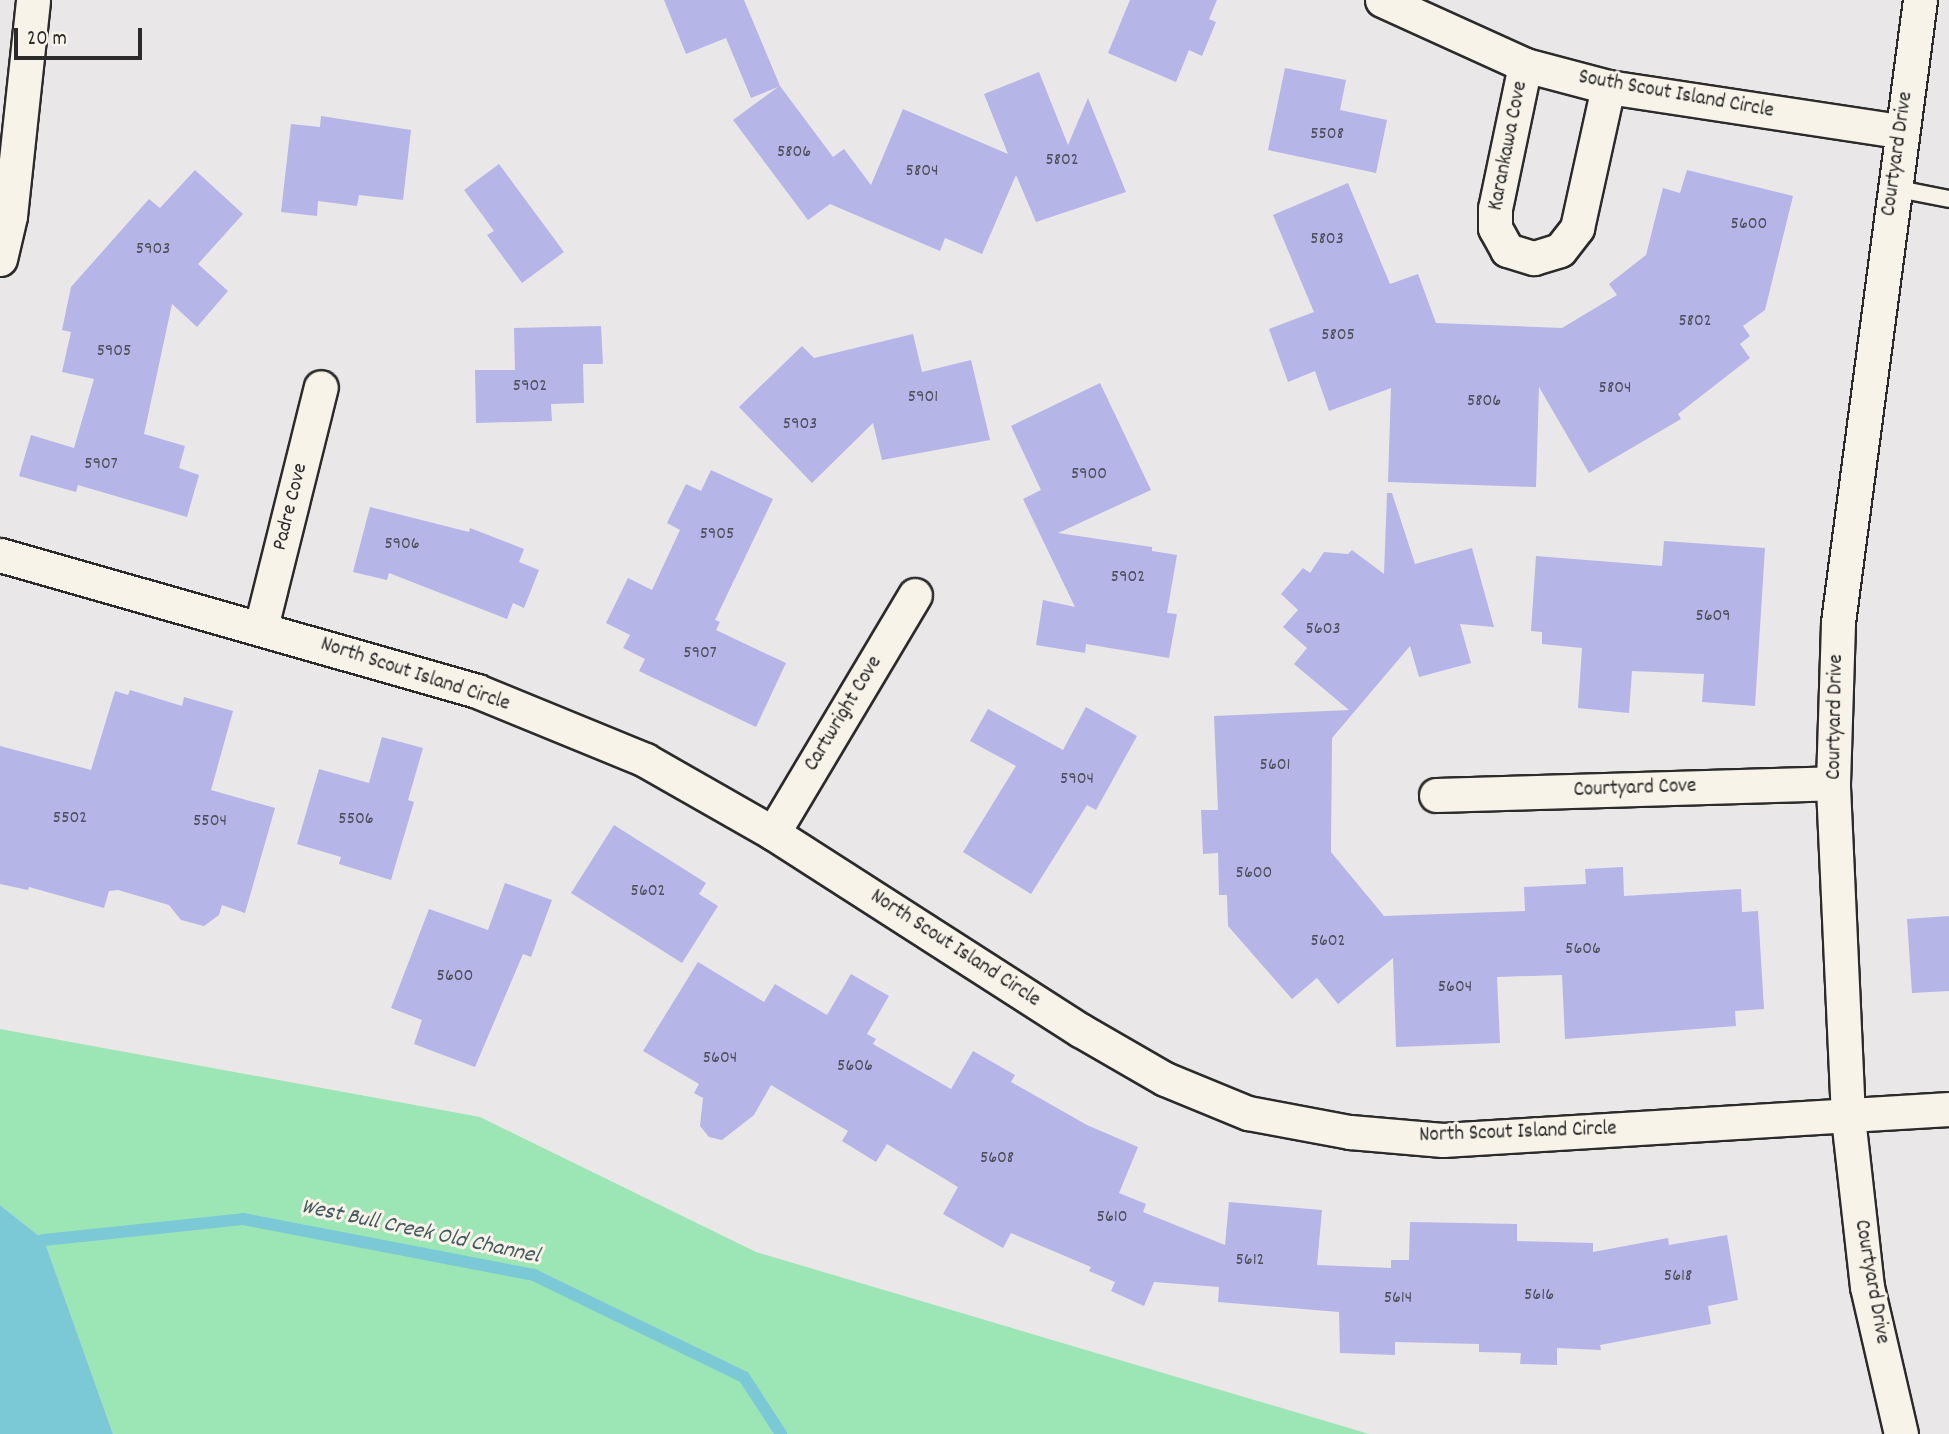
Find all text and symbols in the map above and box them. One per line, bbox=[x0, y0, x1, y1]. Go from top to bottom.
scale bar bbox=[18, 14, 145, 58]
text: 20 m bbox=[27, 25, 67, 55]
street label: South Scout Island Circle bbox=[1576, 65, 1776, 125]
street label: Karankawa Cove bbox=[1484, 79, 1534, 213]
street label: Courtyard Drive bbox=[1877, 90, 1919, 218]
house number: 5508 bbox=[1310, 124, 1344, 146]
house number: 5806 bbox=[777, 142, 811, 164]
house number: 5802 bbox=[1045, 150, 1079, 172]
house number: 5804 bbox=[906, 161, 938, 183]
house number: 5600 bbox=[1731, 214, 1767, 236]
house number: 5803 bbox=[1310, 229, 1344, 251]
house number: 5903 bbox=[136, 239, 170, 261]
house number: 5802 bbox=[1678, 311, 1712, 333]
house number: 5805 bbox=[1321, 325, 1355, 347]
house number: 5905 bbox=[97, 341, 131, 363]
house number: 5902 bbox=[513, 376, 547, 398]
house number: 5804 bbox=[1599, 378, 1631, 400]
house number: 5901 bbox=[908, 387, 938, 409]
house number: 5806 bbox=[1467, 391, 1501, 413]
house number: 5903 bbox=[783, 414, 817, 436]
house number: 5907 bbox=[84, 454, 118, 476]
street label: Padre Cove bbox=[268, 461, 314, 553]
house number: 5900 bbox=[1071, 464, 1107, 486]
house number: 5905 bbox=[700, 524, 734, 546]
house number: 5906 bbox=[384, 534, 420, 556]
house number: 5902 bbox=[1111, 567, 1145, 589]
house number: 5609 bbox=[1695, 606, 1731, 628]
house number: 5603 bbox=[1306, 619, 1340, 641]
street label: North Scout Island Circle bbox=[317, 632, 513, 718]
house number: 5907 bbox=[683, 643, 717, 665]
street label: Cartwright Cove bbox=[800, 652, 888, 776]
street label: Courtyard Drive bbox=[1822, 654, 1850, 780]
house number: 5601 bbox=[1260, 755, 1290, 777]
house number: 5904 bbox=[1060, 769, 1094, 791]
street label: Courtyard Cove bbox=[1573, 774, 1697, 804]
house number: 5502 bbox=[53, 808, 87, 830]
house number: 5506 bbox=[338, 809, 374, 831]
house number: 5504 bbox=[193, 811, 227, 833]
house number: 5600 bbox=[1236, 863, 1272, 885]
house number: 5602 bbox=[631, 881, 665, 903]
street label: North Scout Island Circle bbox=[865, 885, 1045, 1013]
house number: 5602 bbox=[1311, 931, 1345, 953]
house number: 5606 bbox=[1565, 939, 1601, 961]
house number: 5600 bbox=[437, 966, 473, 988]
house number: 5604 bbox=[1438, 977, 1472, 999]
house number: 5604 bbox=[703, 1048, 737, 1070]
house number: 5606 bbox=[837, 1056, 873, 1078]
street label: North Scout Island Circle bbox=[1419, 1117, 1617, 1149]
house number: 5608 bbox=[980, 1148, 1014, 1170]
water label: West Bull Creek Old Channel bbox=[298, 1194, 542, 1272]
house number: 5610 bbox=[1097, 1207, 1127, 1229]
street label: Courtyard Drive bbox=[1848, 1218, 1894, 1346]
house number: 5612 bbox=[1236, 1250, 1264, 1272]
house number: 5618 bbox=[1664, 1266, 1692, 1288]
house number: 5616 bbox=[1524, 1285, 1554, 1307]
house number: 5614 bbox=[1384, 1288, 1412, 1310]

